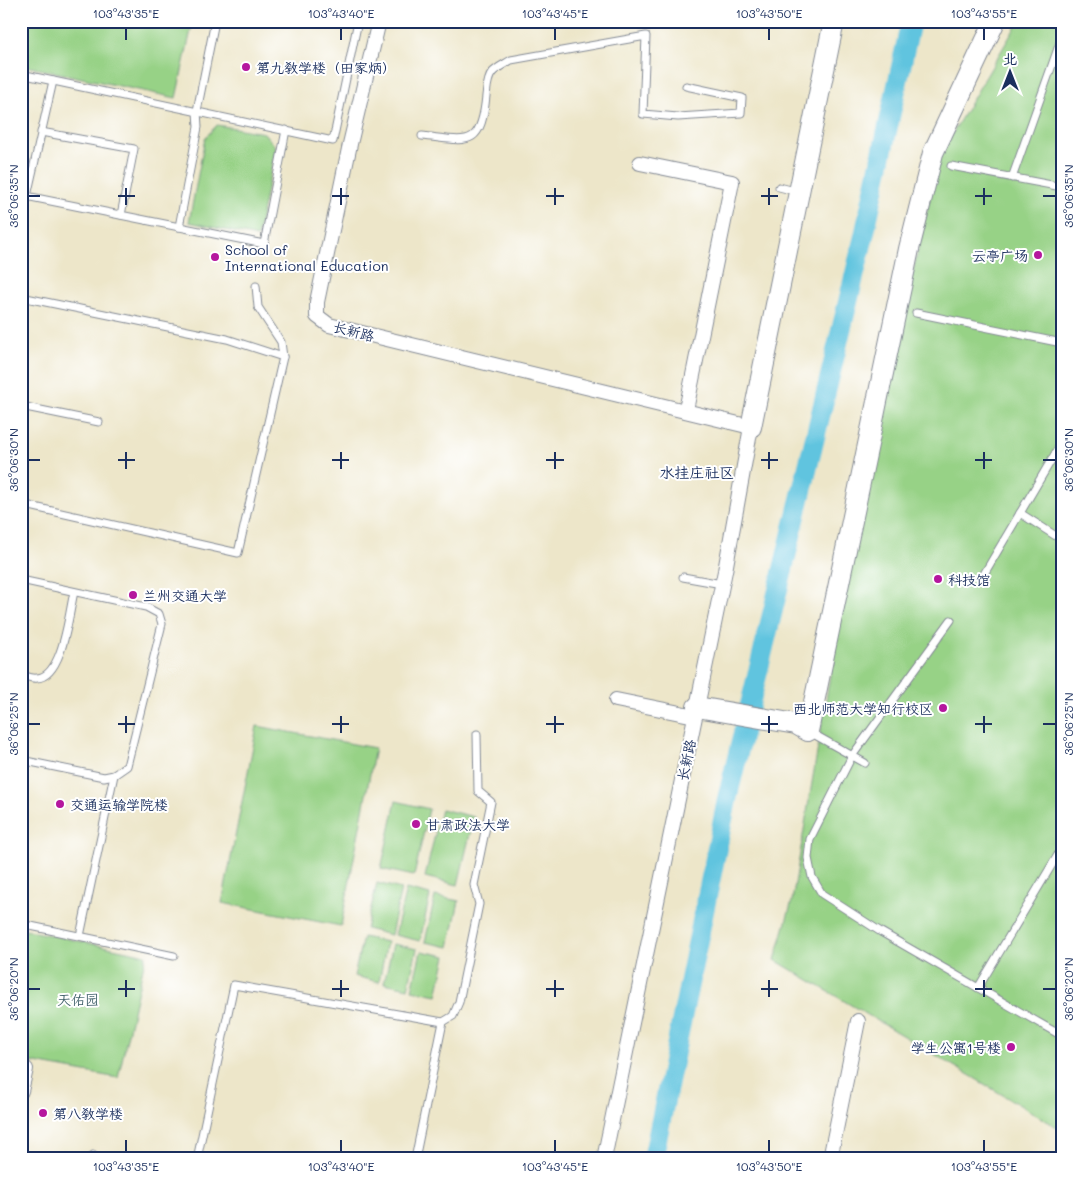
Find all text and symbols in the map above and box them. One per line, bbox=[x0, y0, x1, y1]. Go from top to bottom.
text: 103°43'35"E bbox=[93, 5, 159, 21]
text: 103°43'40"E bbox=[308, 5, 374, 21]
text: 103°43'45"E bbox=[522, 5, 588, 21]
text: 103°43'50"E bbox=[736, 5, 802, 21]
text: 103°43'55"E bbox=[951, 5, 1017, 21]
north arrow bbox=[986, 48, 1036, 98]
text: 北 bbox=[1003, 49, 1017, 68]
place label: 第九教学楼（田家炳） bbox=[256, 58, 396, 77]
marker: 第九教学楼（田家炳） bbox=[240, 61, 252, 73]
text: 36°06'35"N bbox=[5, 164, 21, 228]
text: 36°06'35"N bbox=[1060, 164, 1076, 228]
place label: School of International Education bbox=[225, 240, 388, 275]
place label: 云亭广场 bbox=[972, 246, 1028, 265]
marker: 云亭广场 bbox=[1032, 249, 1044, 261]
marker: School of International Education bbox=[209, 251, 221, 263]
street label: 长新路 bbox=[331, 316, 377, 346]
text: 36°06'30"N bbox=[5, 428, 21, 492]
text: 36°06'30"N bbox=[1060, 428, 1076, 492]
district label: 水挂庄社区 bbox=[659, 462, 735, 482]
place label: 科技馆 bbox=[948, 570, 990, 589]
marker: 科技馆 bbox=[932, 573, 944, 585]
place label: 兰州交通大学 bbox=[143, 586, 227, 605]
marker: 兰州交通大学 bbox=[127, 589, 139, 601]
text: 36°06'25"N bbox=[5, 693, 21, 755]
text: 36°06'25"N bbox=[1060, 693, 1076, 755]
place label: 西北师范大学知行校区 bbox=[793, 699, 933, 718]
marker: 西北师范大学知行校区 bbox=[937, 702, 949, 714]
street label: 长新路 bbox=[672, 737, 700, 783]
place label: 交通运输学院楼 bbox=[70, 795, 168, 814]
marker: 交通运输学院楼 bbox=[54, 798, 66, 810]
place label: 甘肃政法大学 bbox=[426, 815, 510, 834]
marker: 甘肃政法大学 bbox=[410, 818, 422, 830]
text: 36°06'20"N bbox=[5, 957, 21, 1021]
text: 36°06'20"N bbox=[1060, 957, 1076, 1021]
park label: 天佑园 bbox=[57, 990, 99, 1009]
place label: 学生公寓1号楼 bbox=[911, 1038, 1001, 1057]
marker: 学生公寓1号楼 bbox=[1005, 1041, 1017, 1053]
place label: 第八教学楼 bbox=[53, 1104, 123, 1123]
marker: 第八教学楼 bbox=[37, 1107, 49, 1119]
text: 103°43'35"E bbox=[93, 1158, 159, 1174]
text: 103°43'40"E bbox=[308, 1158, 374, 1174]
text: 103°43'45"E bbox=[522, 1158, 588, 1174]
text: 103°43'50"E bbox=[736, 1158, 802, 1174]
text: 103°43'55"E bbox=[951, 1158, 1017, 1174]

